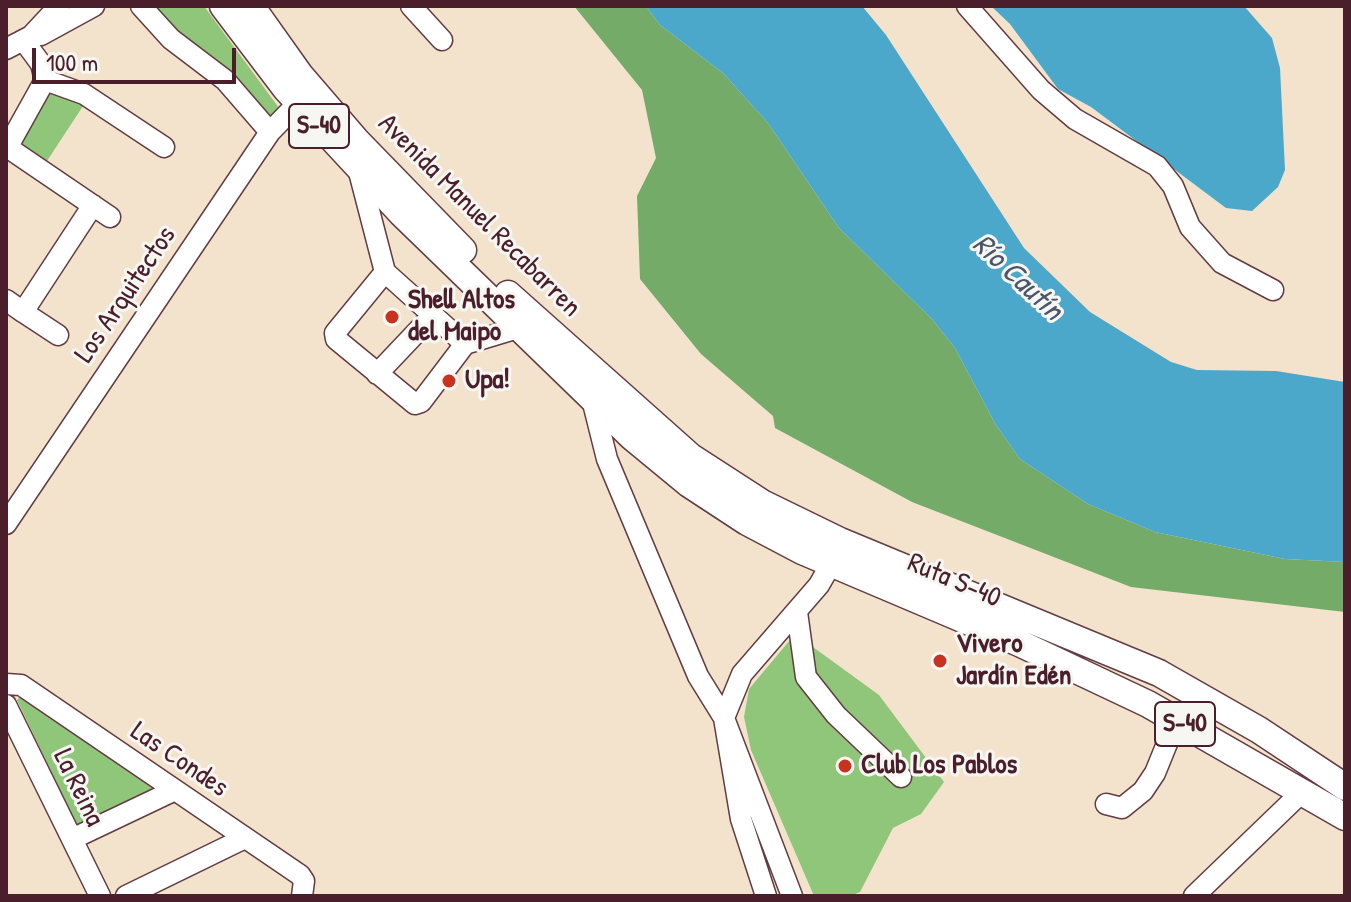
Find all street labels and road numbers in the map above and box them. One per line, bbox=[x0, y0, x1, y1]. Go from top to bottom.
road number: S-40 bbox=[289, 104, 349, 148]
street label: Avenida Manuel Recabarren bbox=[370, 107, 588, 325]
street label: Los Arquitectos bbox=[68, 220, 184, 370]
street label: Ruta S-40 bbox=[902, 546, 1006, 616]
road number: S-40 bbox=[1155, 702, 1215, 746]
street label: Las Condes bbox=[124, 715, 234, 805]
street label: La Reina bbox=[45, 744, 111, 832]

